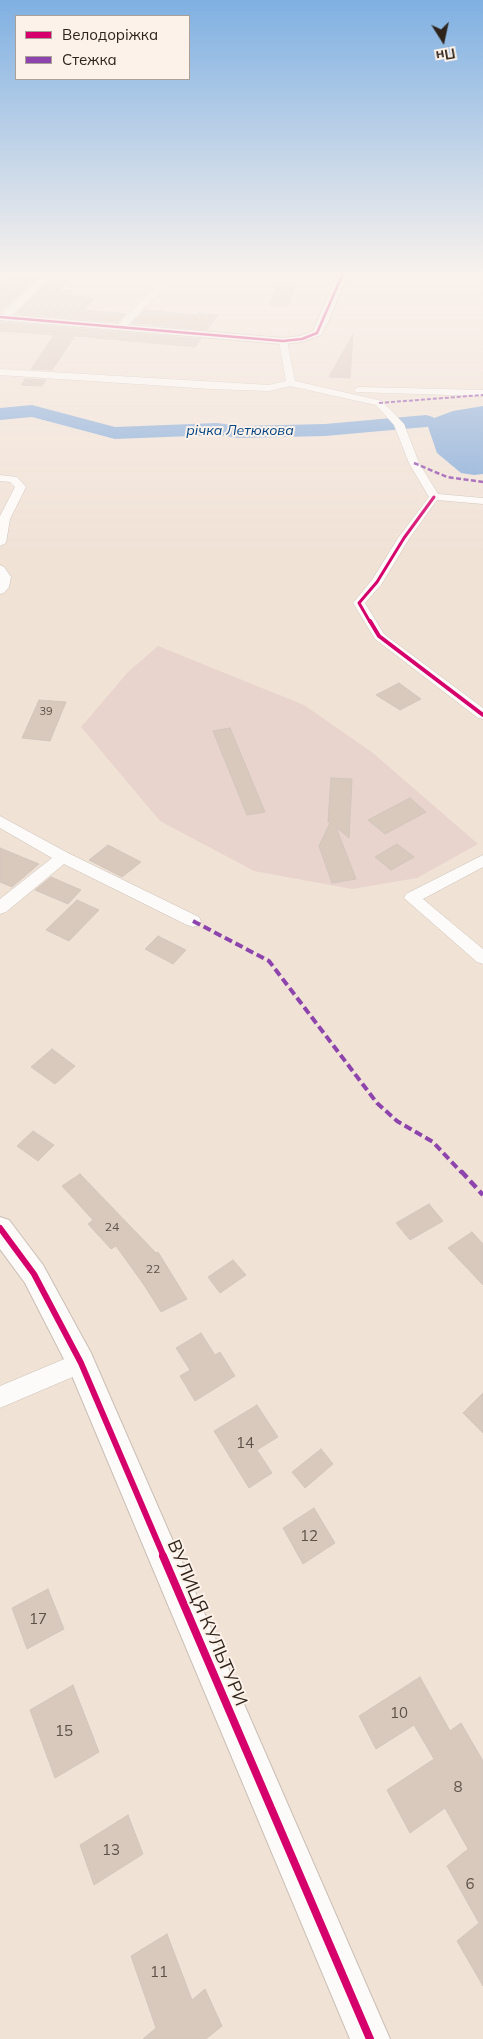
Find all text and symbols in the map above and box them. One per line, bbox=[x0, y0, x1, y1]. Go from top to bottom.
legend bbox=[15, 15, 190, 80]
north arrow bbox=[418, 15, 468, 65]
text: Велодоріжка bbox=[62, 25, 158, 44]
text: Пн bbox=[434, 44, 457, 65]
text: Стежка bbox=[62, 50, 117, 69]
water label: річка Летюкова bbox=[186, 423, 294, 439]
house number: 39 bbox=[39, 705, 53, 719]
house number: 24 bbox=[105, 1220, 119, 1234]
house number: 22 bbox=[146, 1262, 160, 1276]
house number: 14 bbox=[236, 1434, 254, 1452]
house number: 12 bbox=[300, 1527, 318, 1545]
street label: ВУЛИЦЯ КУЛЬТУРИ bbox=[162, 1537, 252, 1709]
house number: 17 bbox=[29, 1610, 47, 1628]
house number: 10 bbox=[390, 1704, 408, 1722]
house number: 15 bbox=[55, 1722, 73, 1740]
house number: 8 bbox=[454, 1778, 462, 1796]
house number: 13 bbox=[102, 1841, 120, 1859]
house number: 6 bbox=[466, 1875, 474, 1893]
house number: 11 bbox=[150, 1963, 168, 1981]

